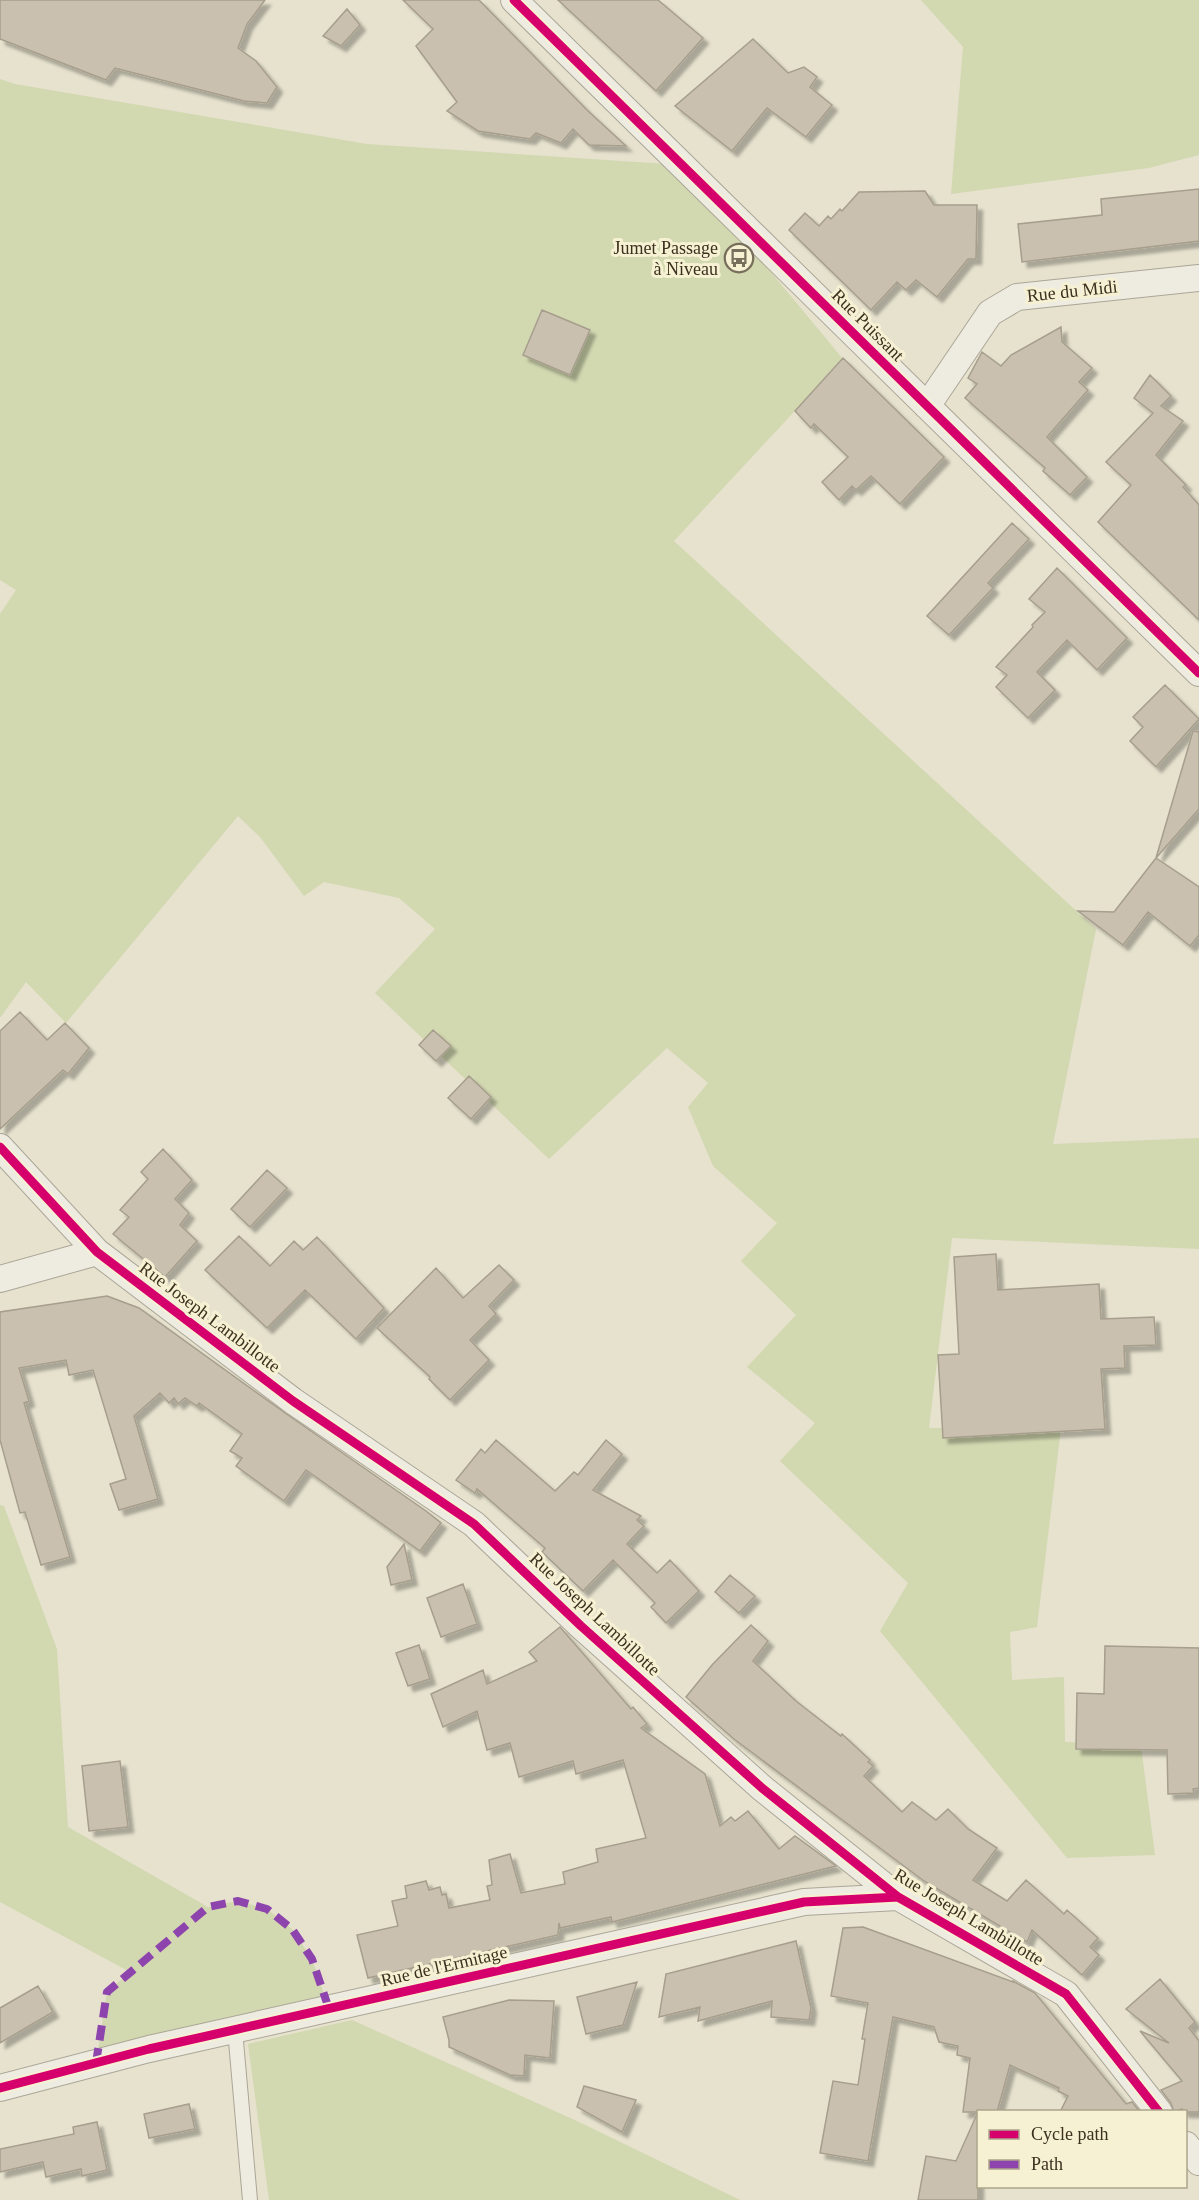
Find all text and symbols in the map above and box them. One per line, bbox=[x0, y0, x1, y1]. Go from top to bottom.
place label: Jumet Passage à Niveau bbox=[614, 238, 718, 279]
bus stop icon: Jumet Passage à Niveau bbox=[723, 242, 755, 274]
street label: Rue du Midi bbox=[1026, 276, 1118, 306]
street label: Rue Puissant bbox=[828, 285, 908, 365]
street label: Rue Joseph Lambillotte bbox=[136, 1258, 284, 1376]
street label: Rue Joseph Lambillotte bbox=[526, 1548, 664, 1680]
street label: Rue Joseph Lambillotte bbox=[891, 1864, 1047, 1970]
street label: Rue de l'Ermitage bbox=[379, 1942, 509, 1990]
legend bbox=[977, 2110, 1187, 2188]
text: Cycle path bbox=[1031, 2124, 1108, 2144]
text: Path bbox=[1031, 2154, 1063, 2174]

